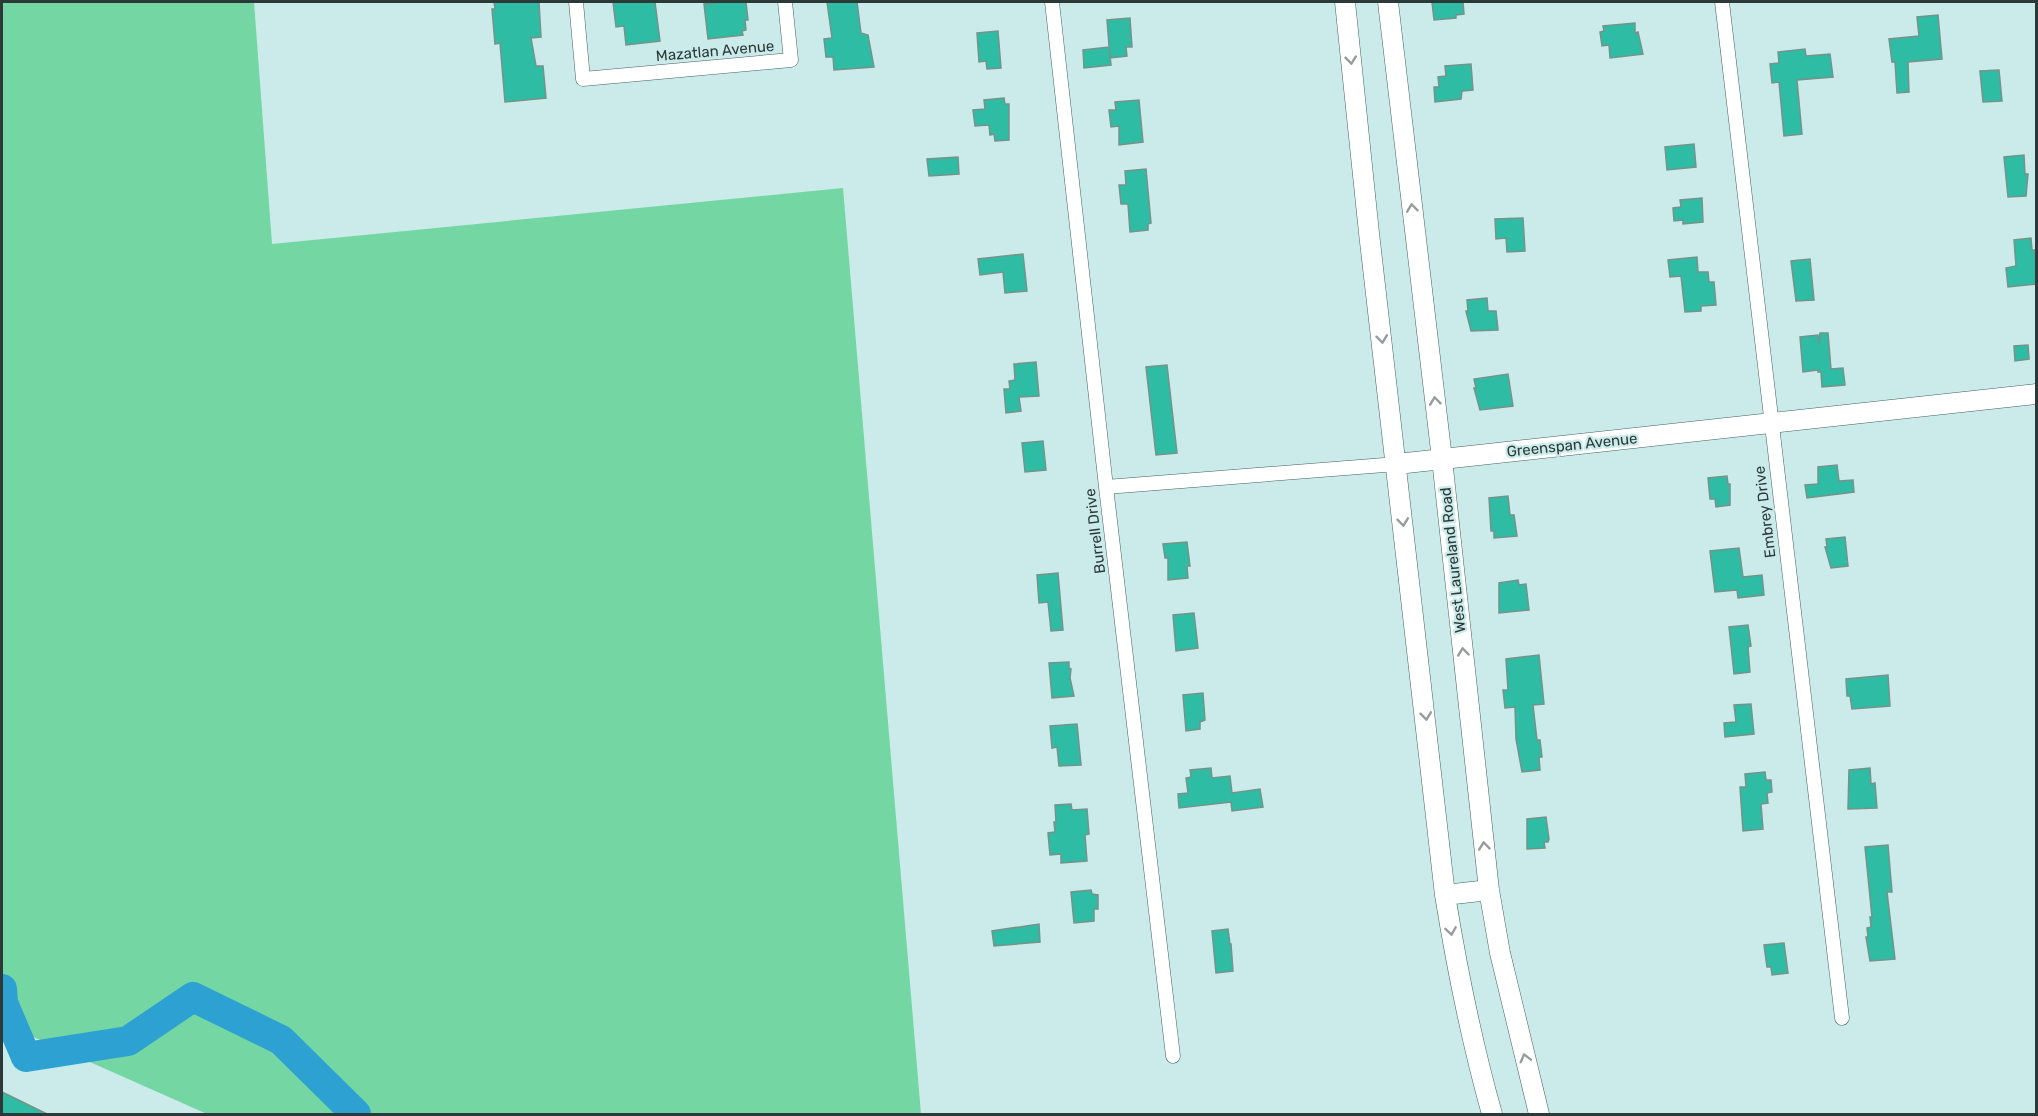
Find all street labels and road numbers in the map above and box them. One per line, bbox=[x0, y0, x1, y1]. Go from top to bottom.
street label: Mazatlan Avenue bbox=[655, 37, 775, 65]
street label: Greenspan Avenue bbox=[1506, 429, 1638, 461]
street label: Embrey Drive bbox=[1750, 465, 1780, 559]
street label: West Laureland Road bbox=[1436, 486, 1470, 634]
street label: Burrell Drive bbox=[1081, 487, 1109, 575]

